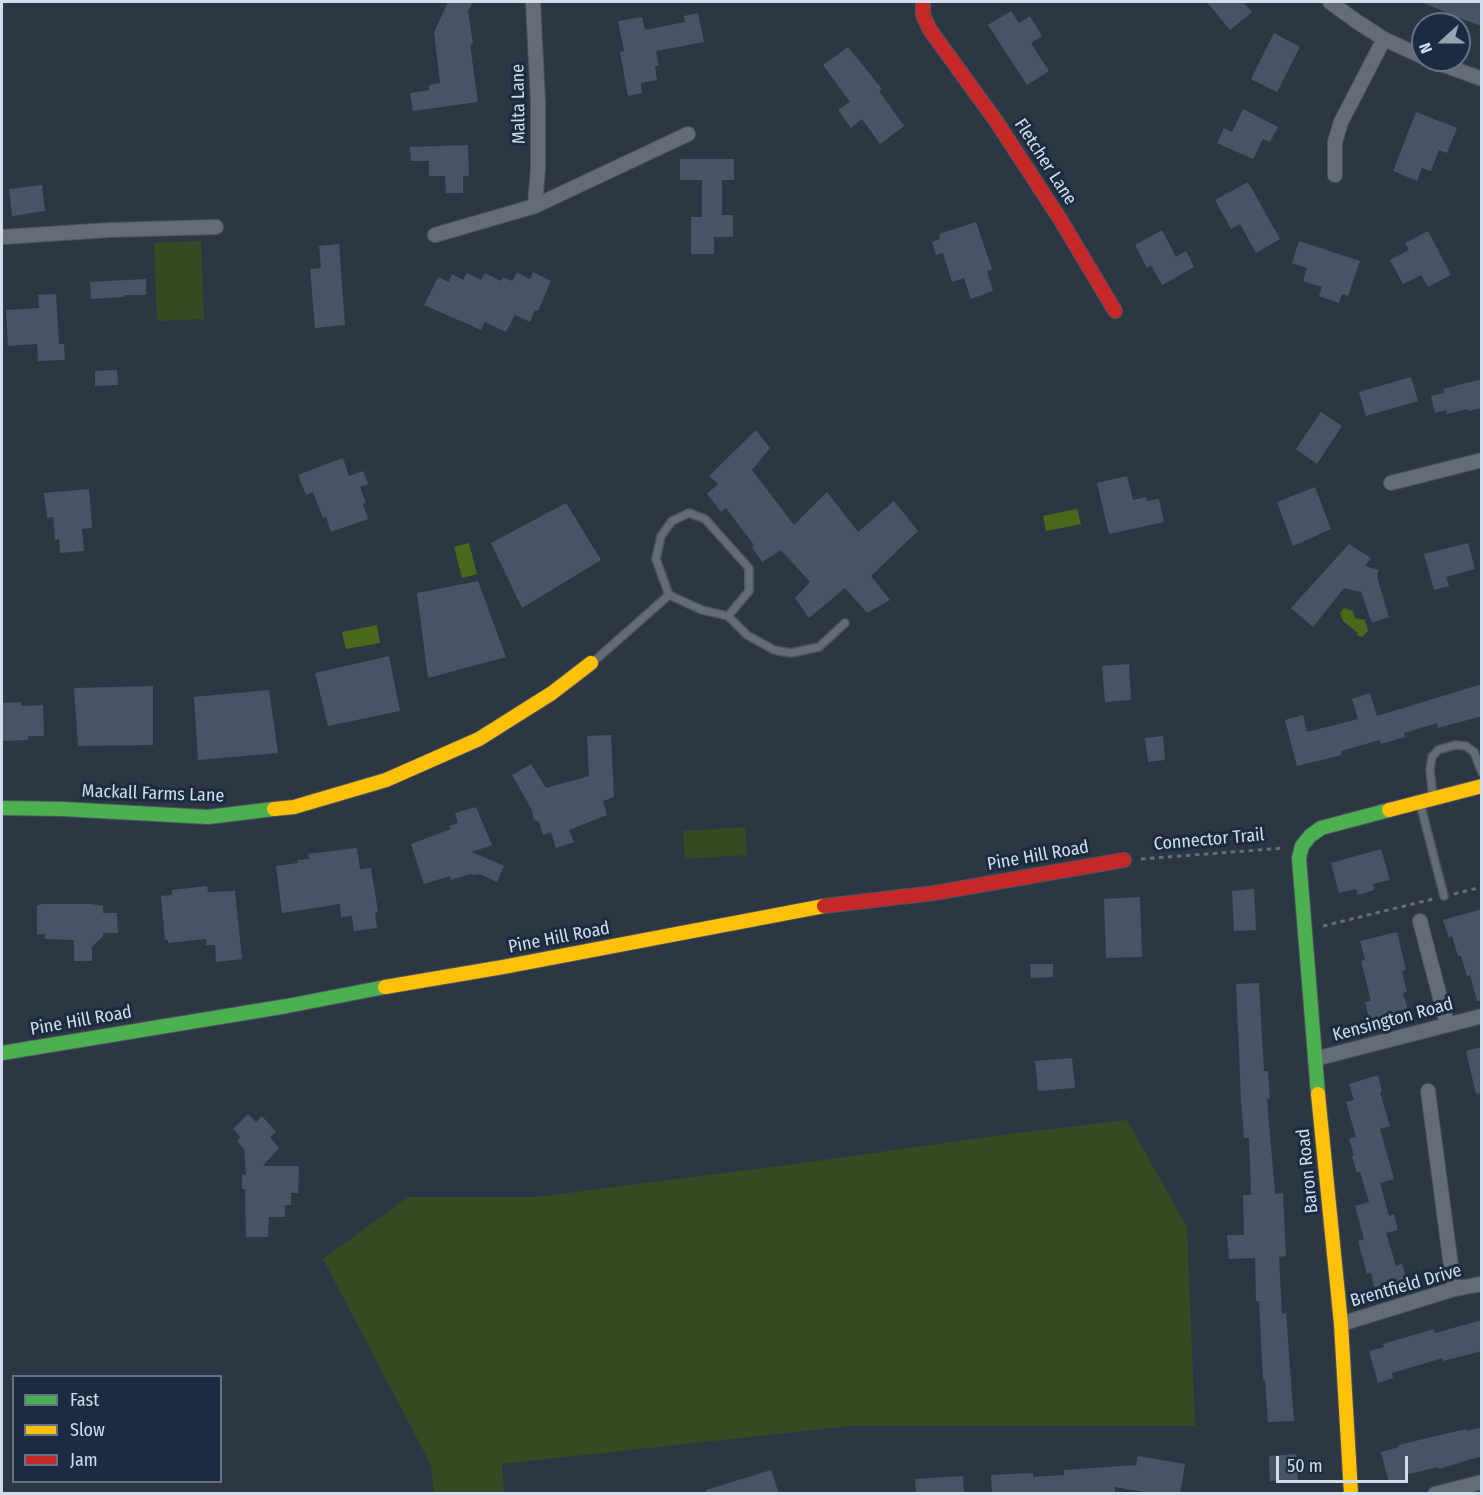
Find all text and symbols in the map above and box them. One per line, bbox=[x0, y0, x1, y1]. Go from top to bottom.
north arrow bbox=[1411, 12, 1471, 72]
text: N bbox=[1415, 40, 1436, 56]
street label: Malta Lane bbox=[508, 64, 530, 144]
street label: Fletcher Lane bbox=[1009, 115, 1081, 209]
street label: Mackall Farms Lane bbox=[81, 781, 225, 807]
street label: Connector Trail bbox=[1153, 824, 1265, 856]
street label: Pine Hill Road bbox=[985, 836, 1091, 876]
street label: Pine Hill Road bbox=[506, 918, 612, 958]
street label: Kensington Road bbox=[1330, 994, 1456, 1046]
street label: Pine Hill Road bbox=[28, 1001, 134, 1041]
street label: Baron Road bbox=[1293, 1128, 1323, 1214]
street label: Brentfield Drive bbox=[1348, 1260, 1464, 1312]
legend bbox=[12, 1375, 222, 1483]
text: Fast bbox=[70, 1389, 99, 1411]
text: Slow bbox=[70, 1419, 105, 1441]
scale bar bbox=[1279, 1444, 1411, 1482]
text: Jam bbox=[70, 1449, 98, 1471]
text: 50 m bbox=[1287, 1455, 1323, 1477]

